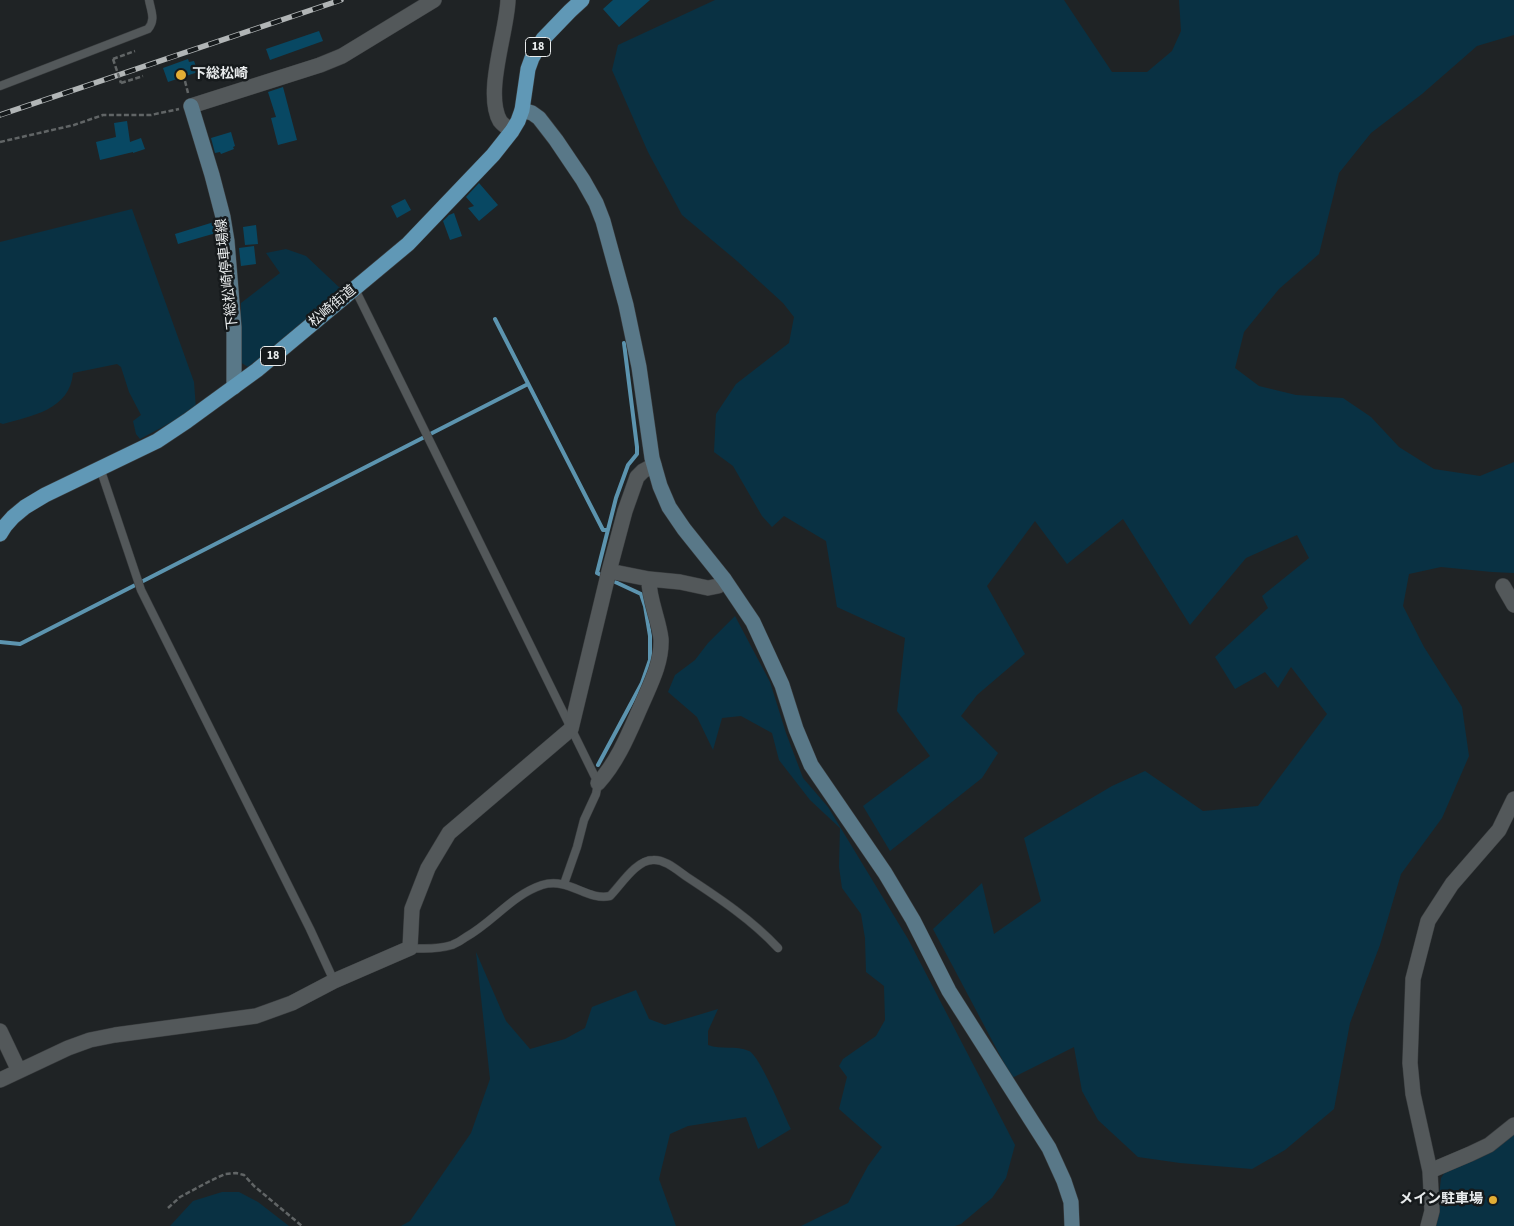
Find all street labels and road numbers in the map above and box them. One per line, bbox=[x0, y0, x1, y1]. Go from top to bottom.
road number: 18 bbox=[526, 38, 550, 56]
street label: 下総松崎停車場線 bbox=[214, 217, 242, 331]
street label: 松崎街道 bbox=[306, 283, 360, 331]
road number: 18 bbox=[260, 346, 286, 366]

